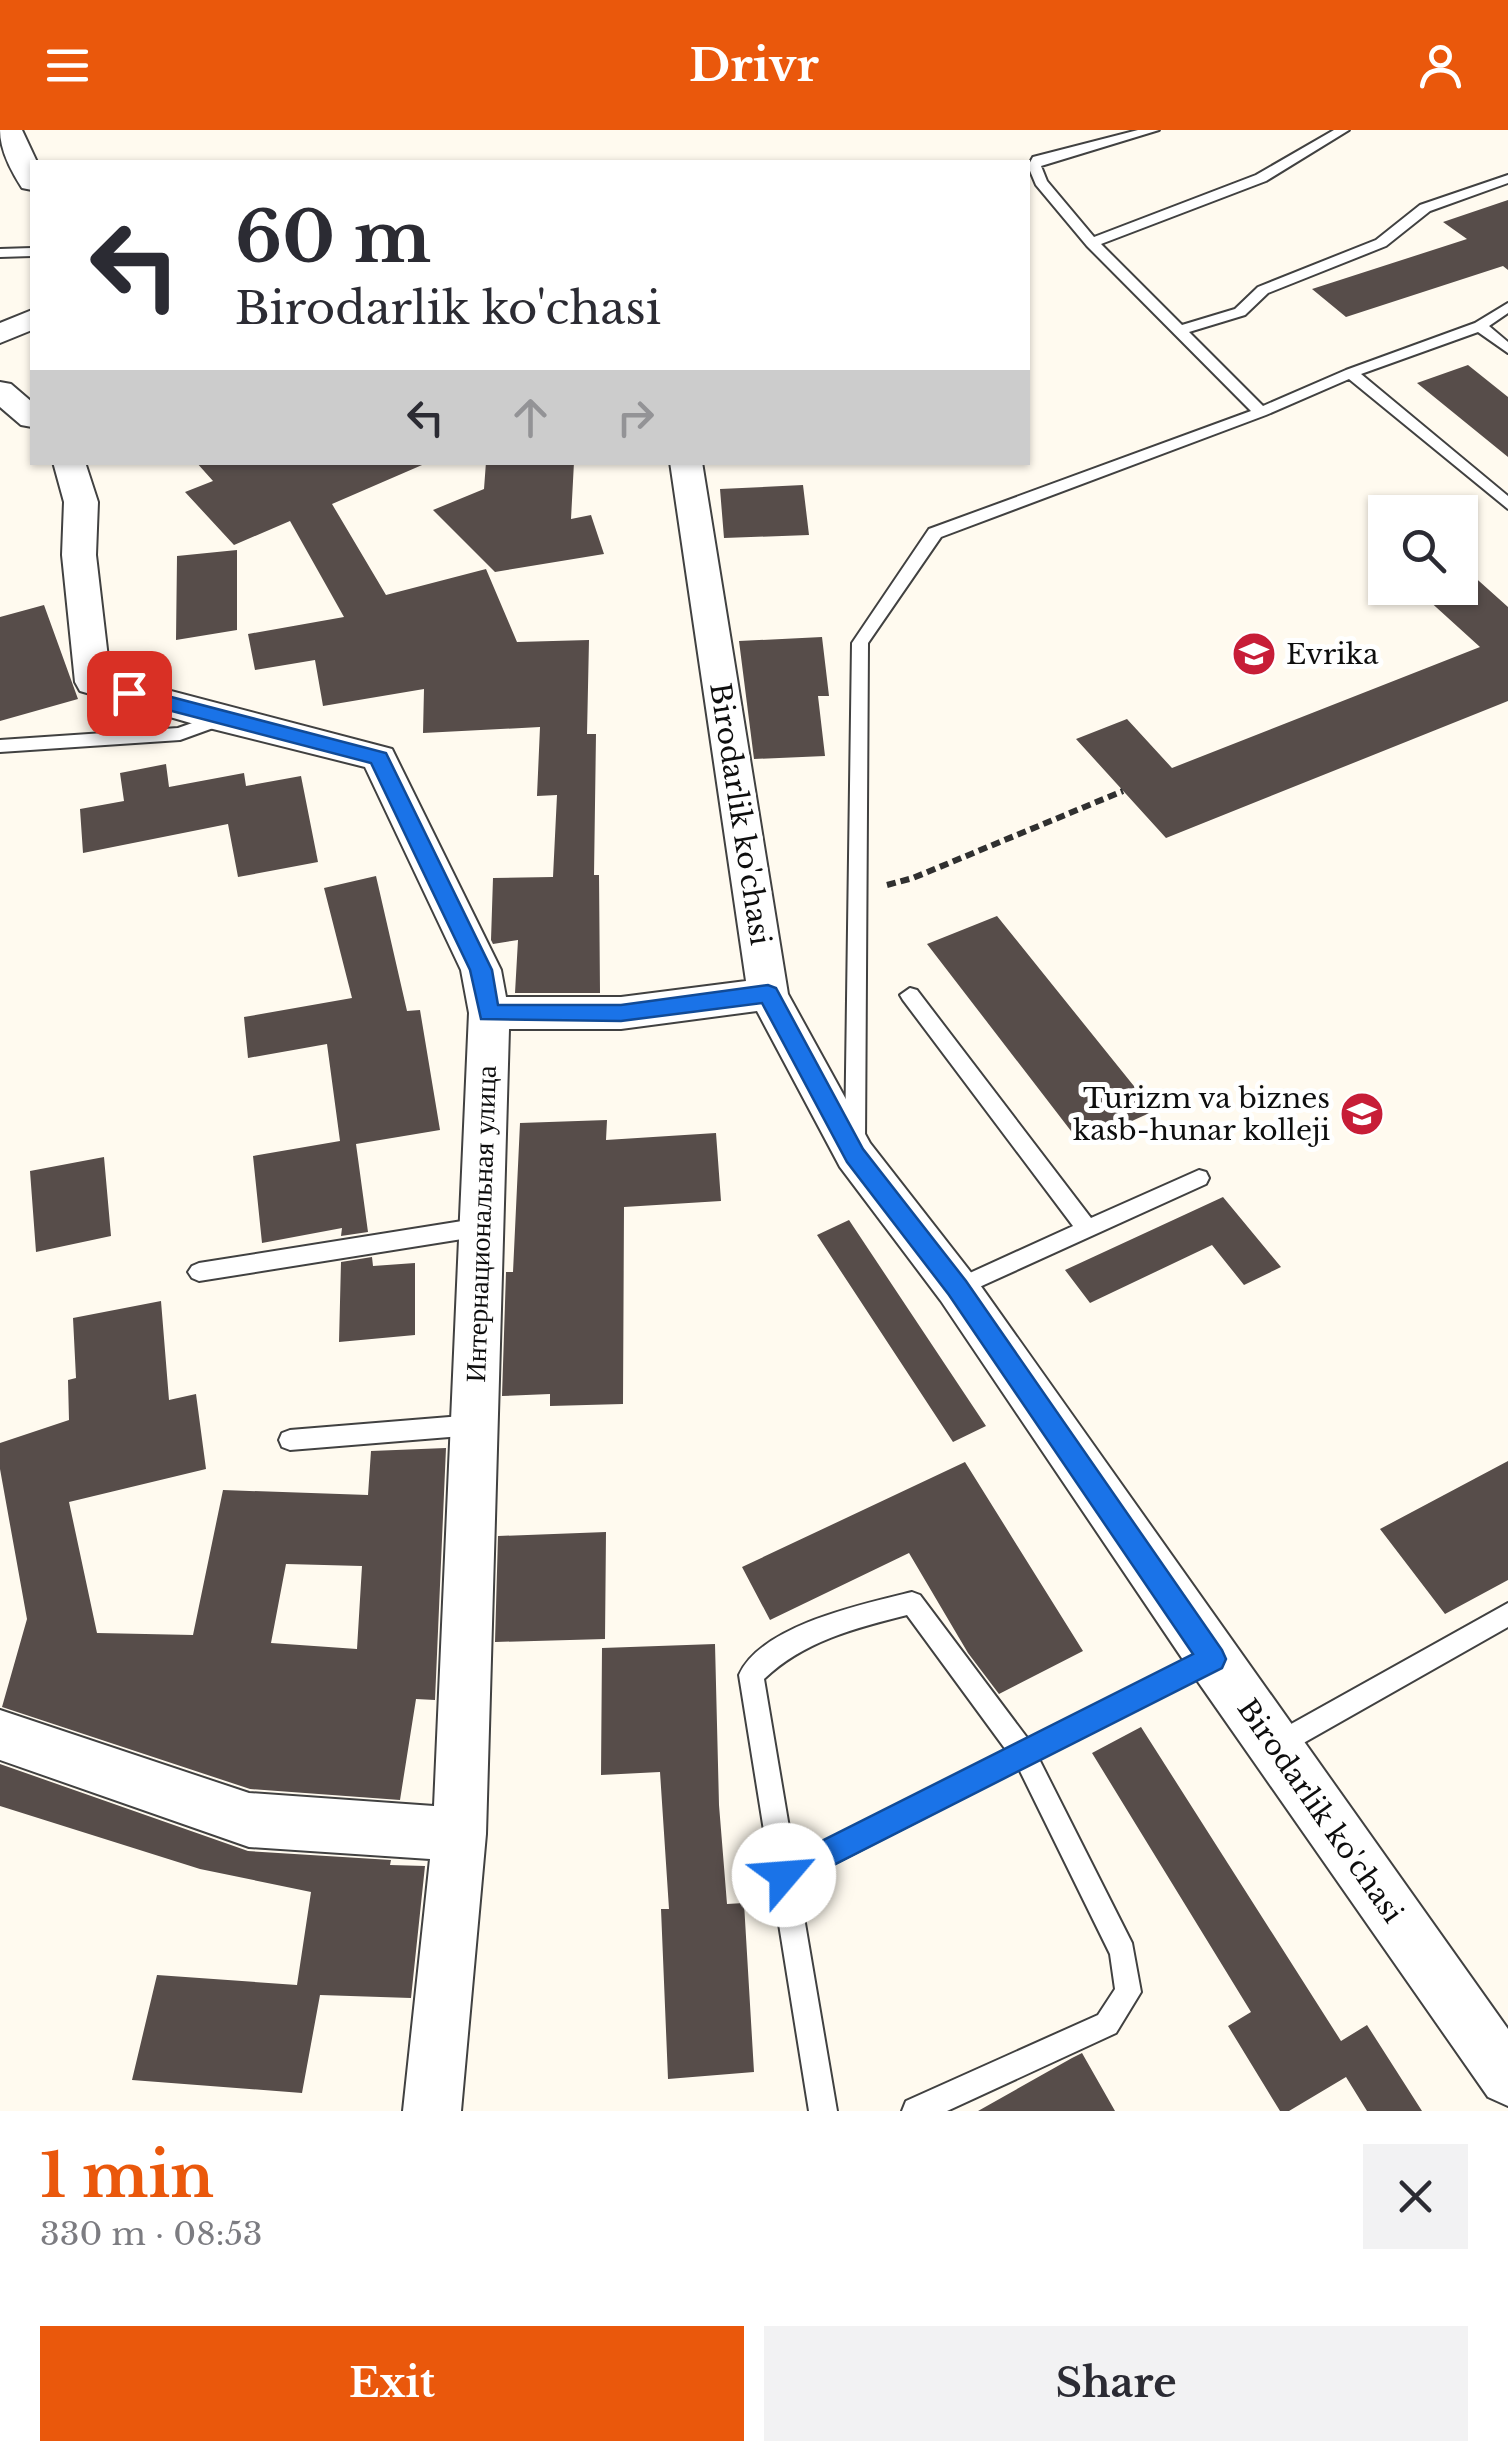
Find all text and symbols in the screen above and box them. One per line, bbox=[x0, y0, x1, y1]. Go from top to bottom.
text: Drivr bbox=[689, 37, 819, 93]
icon: menu bbox=[40, 38, 95, 93]
icon: person bbox=[1413, 38, 1468, 93]
text: 60 m bbox=[235, 194, 431, 281]
icon: left bbox=[70, 200, 200, 330]
text: Birodarlik ko'chasi bbox=[235, 280, 661, 336]
icon: left bbox=[398, 390, 453, 445]
icon: ahead bbox=[503, 390, 558, 445]
icon: right bbox=[608, 390, 663, 445]
map controls bbox=[1368, 495, 1478, 605]
button: search bbox=[1368, 495, 1478, 605]
school or university icon: Evrika bbox=[1231, 631, 1277, 677]
place label: Evrika bbox=[1286, 637, 1379, 672]
pin bbox=[87, 651, 172, 736]
icon: arrive bbox=[102, 666, 157, 721]
street label: Birodarlik ko'chasi bbox=[702, 680, 778, 948]
street label: Интернациональная улица bbox=[458, 1064, 504, 1383]
place label: Turizm va biznes kasb-hunar kolleji bbox=[1073, 1081, 1330, 1148]
school or university icon: Turizm va biznes kasb-hunar kolleji bbox=[1339, 1091, 1385, 1137]
street label: Birodarlik ko'chasi bbox=[1230, 1692, 1410, 1930]
position arrow bbox=[732, 1823, 836, 1927]
text: 1 min bbox=[40, 2139, 214, 2213]
button: close bbox=[1363, 2144, 1468, 2249]
text: 330 m · 08:53 bbox=[40, 2214, 263, 2254]
button: Exit bbox=[40, 2326, 744, 2441]
button: Share bbox=[764, 2326, 1468, 2441]

